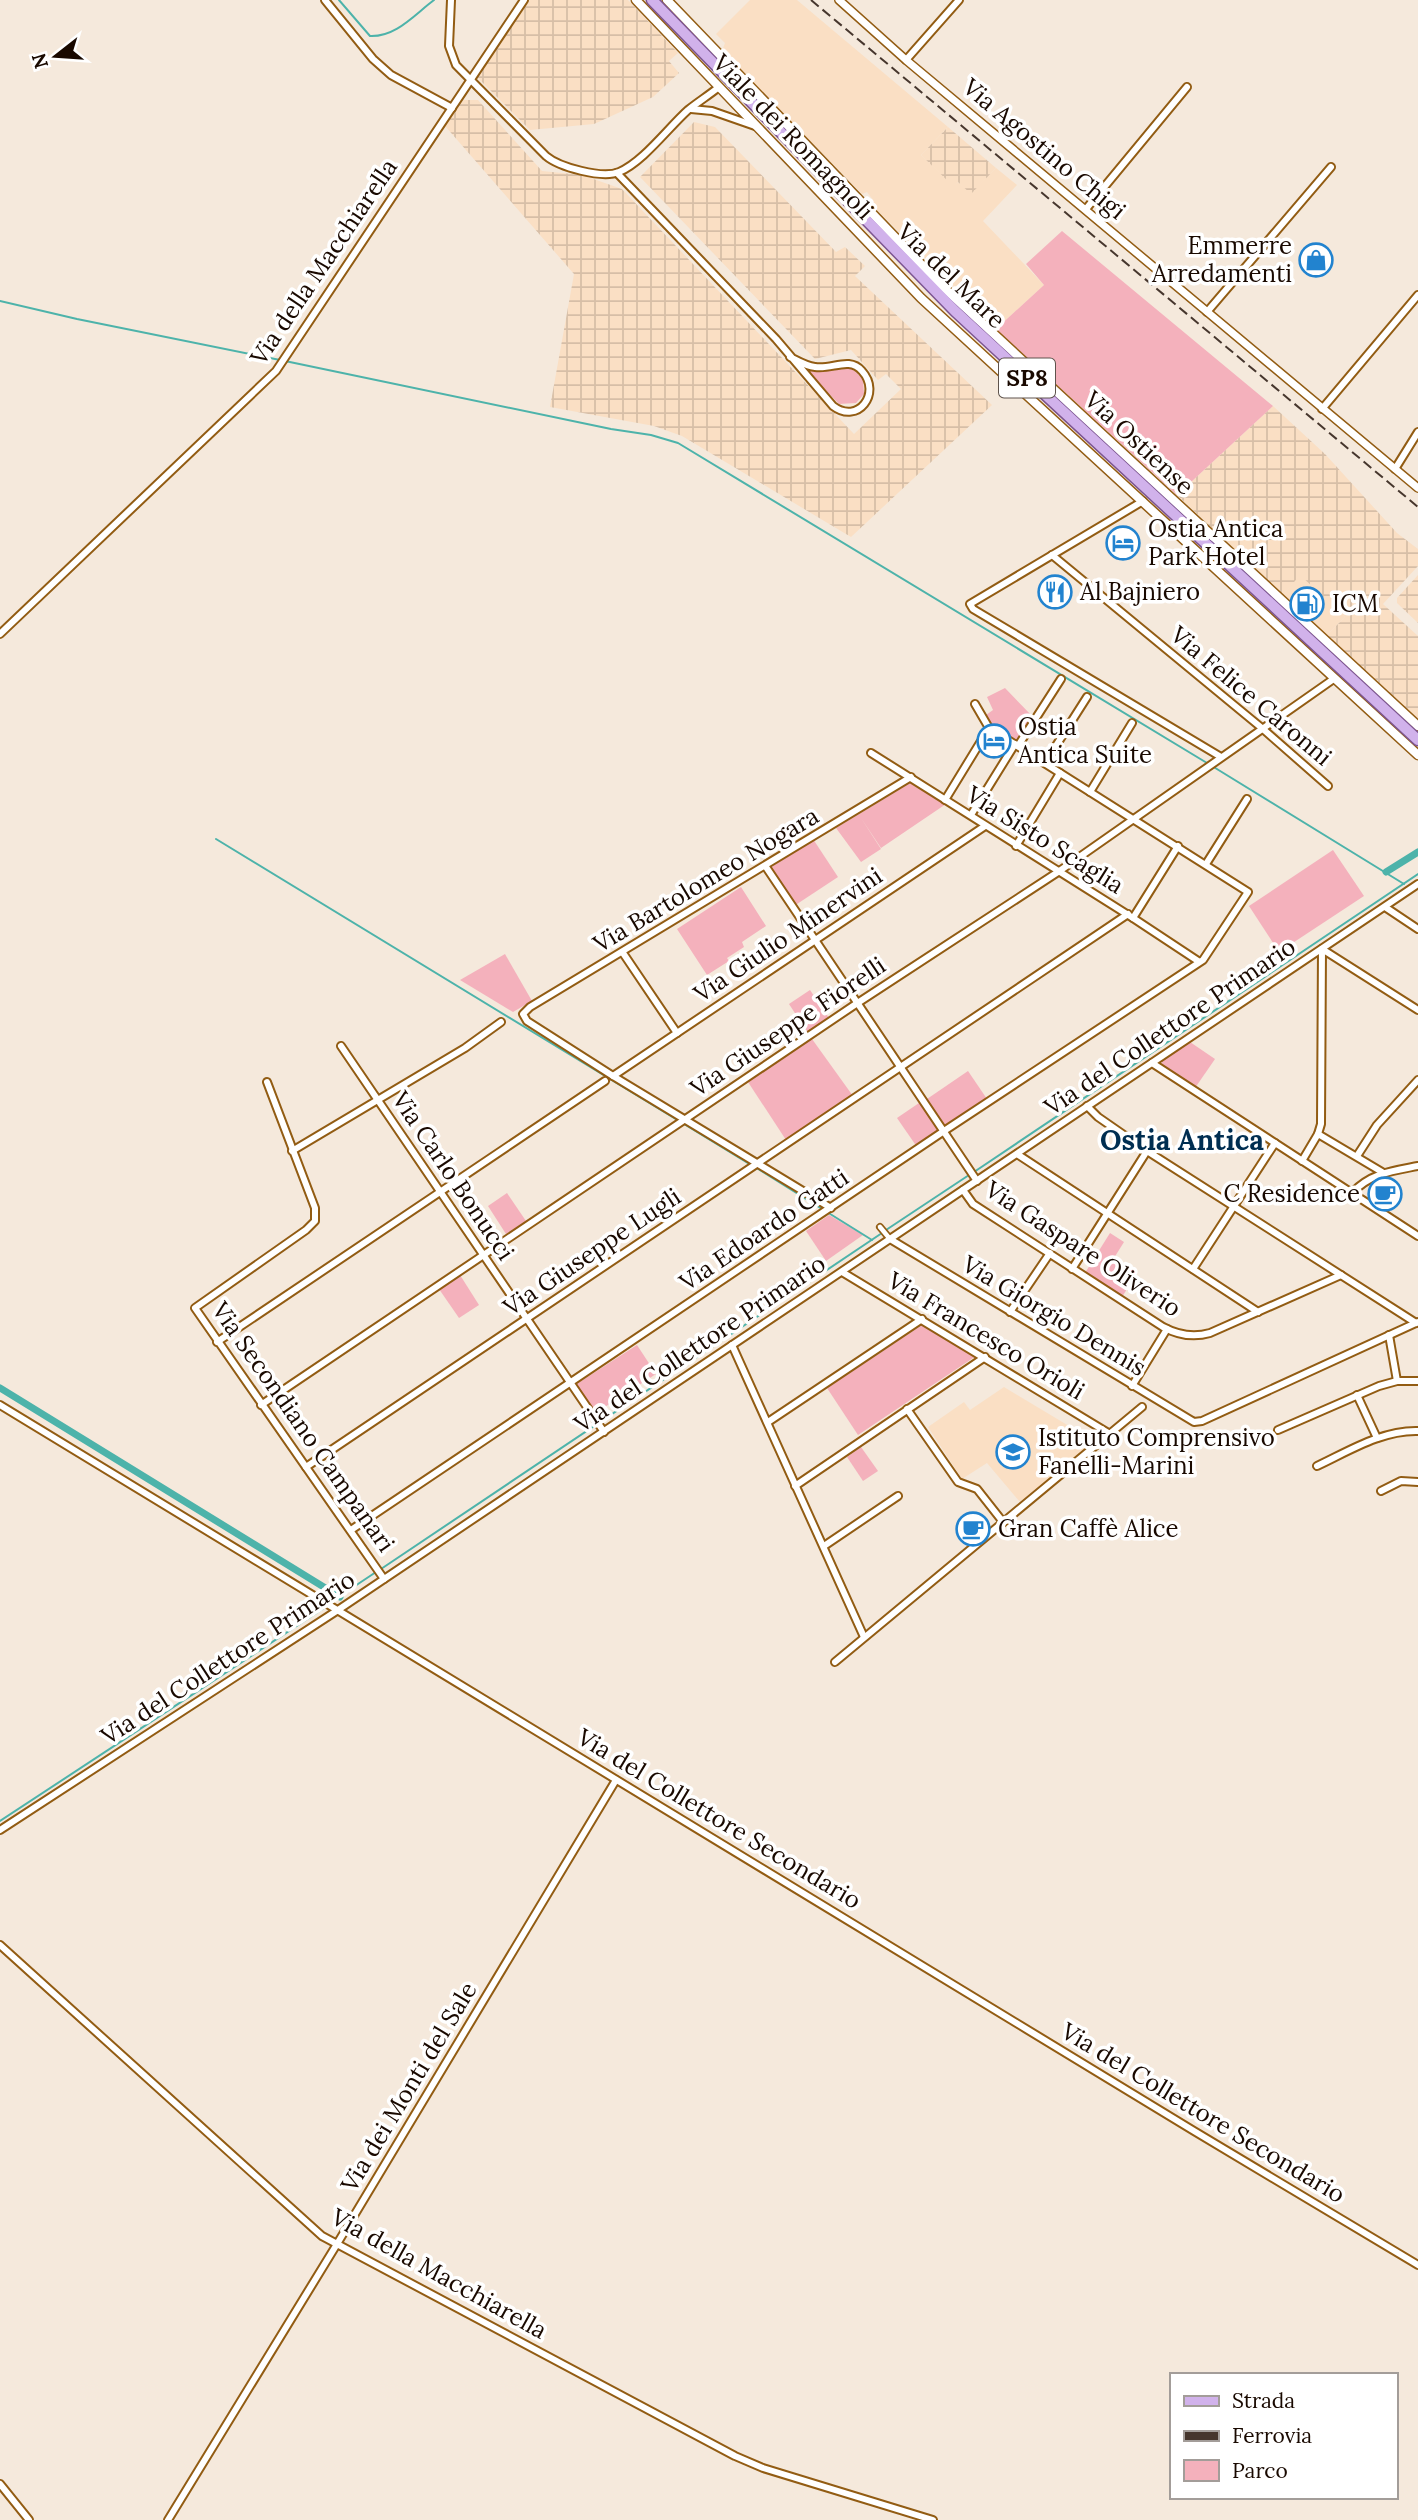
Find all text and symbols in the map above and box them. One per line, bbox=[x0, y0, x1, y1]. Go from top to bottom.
north arrow bbox=[21, 21, 91, 91]
street label: Viale dei Romagnoli bbox=[706, 47, 880, 226]
text: N bbox=[26, 50, 53, 72]
street label: Via Agostino Chigi bbox=[956, 71, 1132, 226]
street label: Via della Macchiarella bbox=[243, 153, 404, 371]
street label: Via del Mare bbox=[890, 216, 1012, 335]
place label: Emmerre Arredamenti bbox=[1151, 230, 1292, 289]
shop icon: Emmerre Arredamenti bbox=[1297, 241, 1335, 279]
road number: SP8 bbox=[999, 358, 1055, 398]
street label: Via Ostiense bbox=[1077, 383, 1201, 501]
place label: Ostia Antica Park Hotel bbox=[1148, 513, 1283, 572]
hotel icon: Ostia Antica Park Hotel bbox=[1104, 524, 1142, 562]
restaurant icon: Al Bajniero bbox=[1036, 573, 1074, 611]
place label: Al Bajniero bbox=[1079, 576, 1200, 607]
fuel station icon: ICM bbox=[1288, 585, 1326, 623]
place label: ICM bbox=[1332, 588, 1379, 619]
street label: Via Felice Caronni bbox=[1164, 618, 1338, 772]
place label: Ostia Antica Suite bbox=[1017, 711, 1152, 770]
hotel icon: Ostia Antica Suite bbox=[975, 722, 1013, 760]
street label: Via Sisto Scaglia bbox=[960, 778, 1130, 900]
street label: Via Bartolomeo Nogara bbox=[587, 800, 824, 960]
street label: Via Giulio Minervini bbox=[687, 860, 888, 1010]
street label: Via del Collettore Primario bbox=[1037, 931, 1301, 1123]
street label: Via Giuseppe Fiorelli bbox=[683, 950, 891, 1104]
street label: Via Carlo Bonucci bbox=[385, 1085, 521, 1266]
district label: Ostia Antica bbox=[1100, 1122, 1264, 1158]
street label: Via Edoardo Gatti bbox=[672, 1162, 854, 1298]
street label: Via Gaspare Oliverio bbox=[979, 1173, 1187, 1323]
cafe icon: C Residence bbox=[1366, 1175, 1404, 1213]
place label: C Residence bbox=[1224, 1178, 1360, 1209]
street label: Via Giuseppe Lugli bbox=[496, 1181, 686, 1323]
street label: Via del Collettore Primario bbox=[567, 1248, 831, 1440]
street label: Via Giorgio Dennis bbox=[956, 1248, 1152, 1383]
street label: Via Francesco Orioli bbox=[881, 1264, 1090, 1407]
street label: Via Secondiano Campanari bbox=[205, 1295, 402, 1558]
place label: Istituto Comprensivo Fanelli-Marini bbox=[1038, 1422, 1275, 1481]
school or university icon: Istituto Comprensivo Fanelli-Marini bbox=[994, 1433, 1032, 1471]
cafe icon: Gran Caffè Alice bbox=[954, 1510, 992, 1548]
place label: Gran Caffè Alice bbox=[998, 1513, 1179, 1544]
street label: Via del Collettore Primario bbox=[94, 1564, 361, 1752]
street label: Via del Collettore Secondario bbox=[571, 1721, 867, 1916]
street label: Via dei Monti del Sale bbox=[333, 1976, 484, 2198]
street label: Via del Collettore Secondario bbox=[1055, 2015, 1351, 2210]
street label: Via della Macchiarella bbox=[325, 2201, 553, 2346]
legend bbox=[1170, 2373, 1397, 2499]
text: Strada bbox=[1232, 2387, 1295, 2414]
text: Ferrovia bbox=[1232, 2422, 1312, 2449]
text: Parco bbox=[1232, 2457, 1288, 2484]

